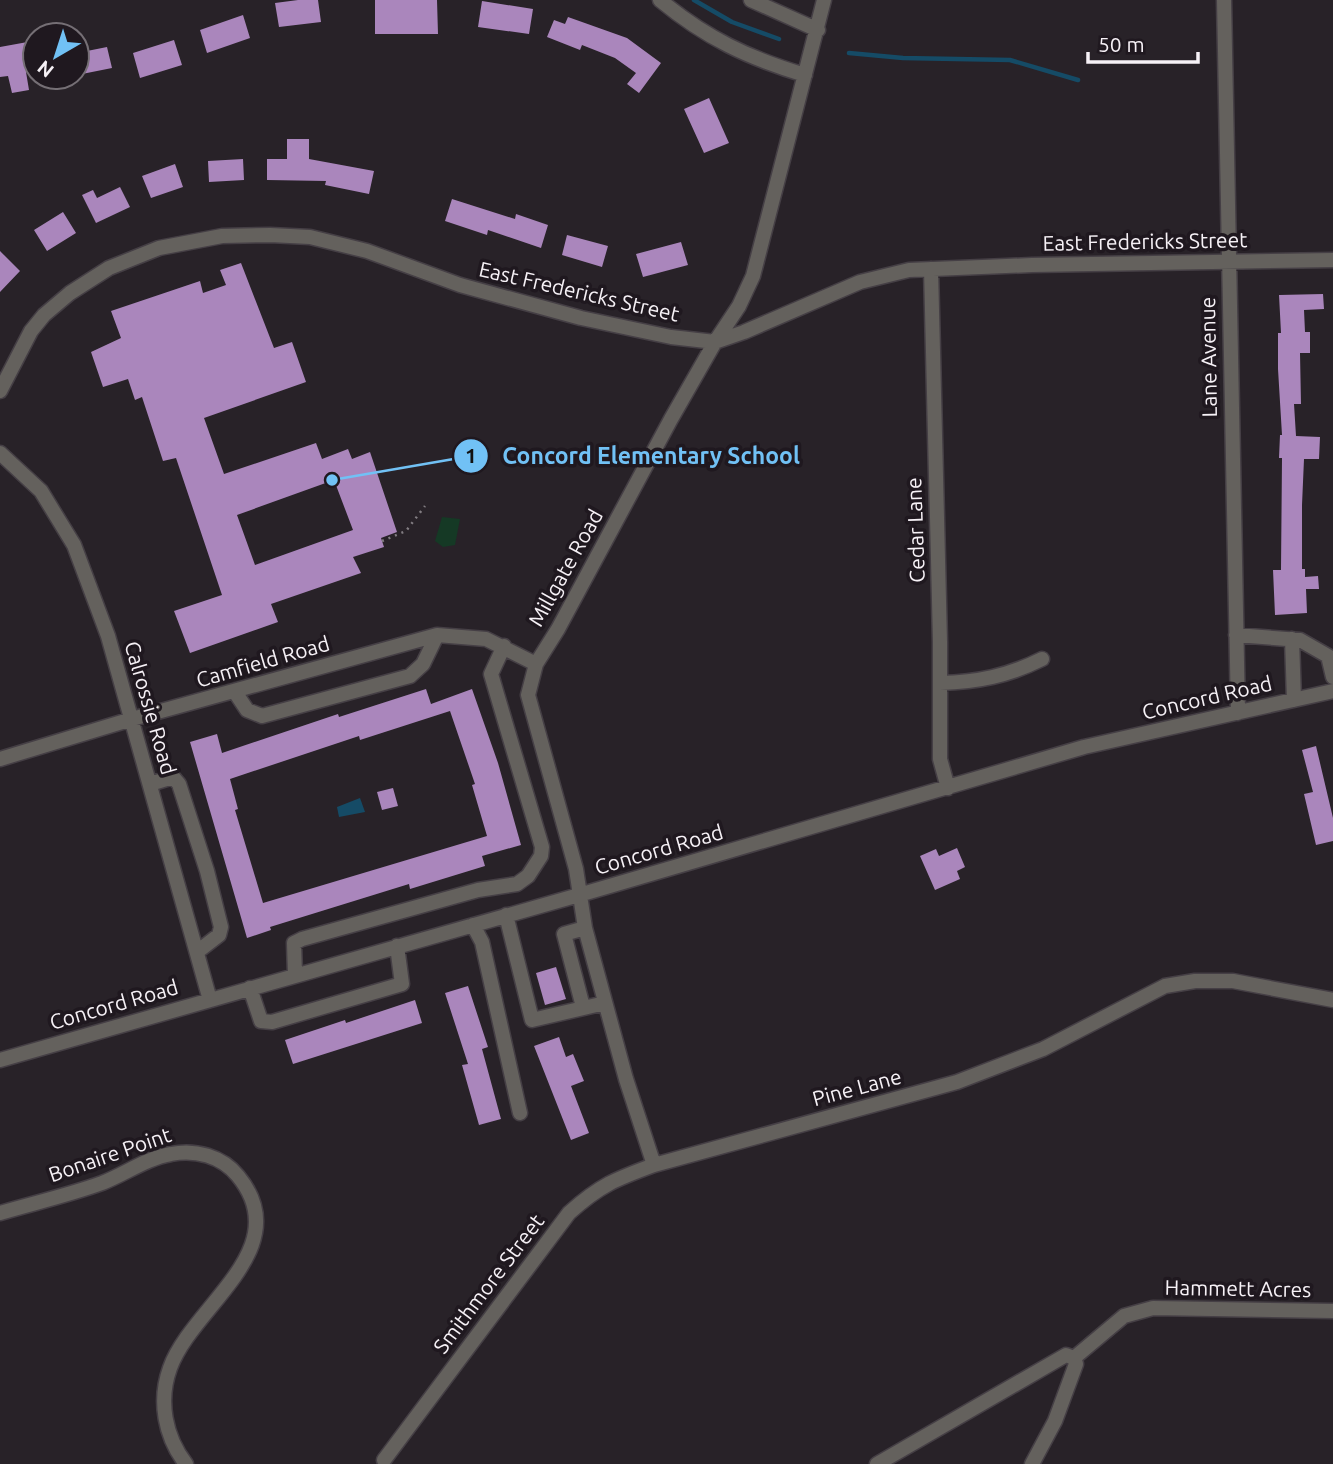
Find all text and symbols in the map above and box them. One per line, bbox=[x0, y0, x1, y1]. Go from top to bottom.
north arrow bbox=[21, 21, 91, 91]
scale bar bbox=[1088, 21, 1198, 65]
text: 50 m bbox=[1098, 32, 1145, 56]
text: N bbox=[33, 56, 58, 82]
street label: East Fredericks Street bbox=[1042, 227, 1248, 255]
street label: East Fredericks Street bbox=[477, 256, 682, 326]
street label: Lane Avenue bbox=[1195, 296, 1221, 418]
callout: Concord Elementary School bbox=[453, 434, 814, 478]
text: 1 bbox=[465, 443, 477, 467]
text: Concord Elementary School bbox=[502, 443, 800, 468]
street label: Cedar Lane bbox=[901, 477, 929, 583]
street label: Millgate Road bbox=[523, 505, 607, 630]
street label: Camfield Road bbox=[193, 631, 332, 692]
street label: Calrossie Road bbox=[120, 638, 181, 777]
street label: Concord Road bbox=[1139, 670, 1274, 724]
street label: Concord Road bbox=[592, 819, 726, 879]
street label: Concord Road bbox=[47, 974, 181, 1034]
street label: Pine Lane bbox=[810, 1064, 904, 1110]
street label: Bonaire Point bbox=[45, 1122, 174, 1186]
street label: Smithmore Street bbox=[428, 1209, 548, 1358]
street label: Hammett Acres bbox=[1165, 1275, 1312, 1301]

